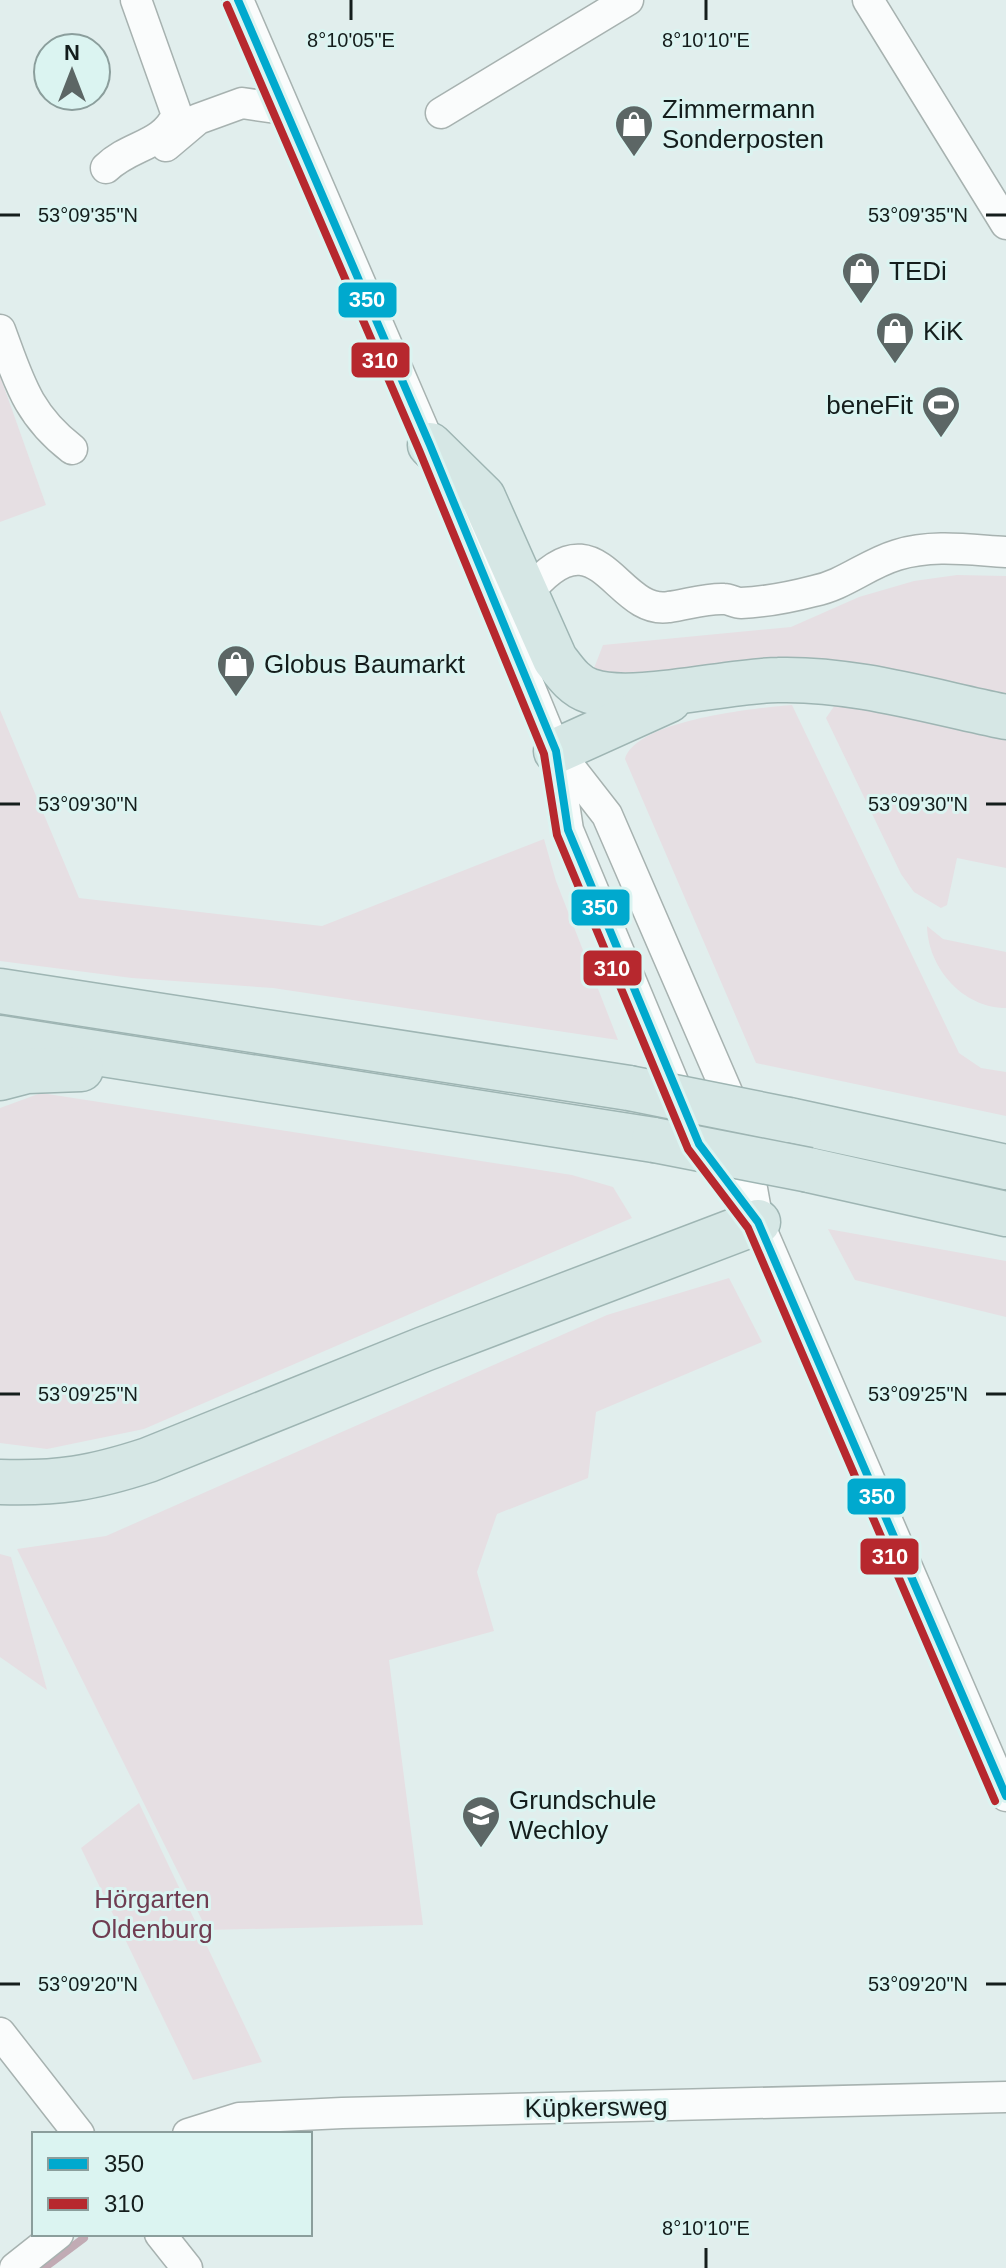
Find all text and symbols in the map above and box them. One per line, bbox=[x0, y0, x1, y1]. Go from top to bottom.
text: 8°10'05"E bbox=[307, 29, 395, 51]
text: 8°10'10"E bbox=[662, 29, 750, 51]
north arrow bbox=[32, 32, 112, 112]
text: N bbox=[64, 40, 80, 65]
place label: Zimmermann Sonderposten bbox=[662, 94, 824, 154]
shop icon: Zimmermann Sonderposten bbox=[613, 103, 655, 158]
text: 53°09'35"N bbox=[38, 204, 138, 226]
text: 53°09'35"N bbox=[868, 204, 968, 226]
shop icon: TEDi bbox=[840, 250, 882, 305]
place label: TEDi bbox=[889, 256, 947, 286]
line badge: 350 bbox=[337, 281, 398, 319]
text: 350 bbox=[349, 287, 385, 312]
shop icon: KiK bbox=[874, 310, 916, 365]
place label: KiK bbox=[923, 316, 964, 346]
line badge: 310 bbox=[350, 341, 411, 379]
text: 310 bbox=[362, 348, 398, 373]
sports icon: beneFit bbox=[920, 384, 962, 439]
place label: beneFit bbox=[826, 390, 914, 420]
shop icon: Globus Baumarkt bbox=[215, 643, 257, 698]
place label: Globus Baumarkt bbox=[264, 649, 466, 679]
text: 53°09'30"N bbox=[38, 793, 138, 815]
text: 53°09'30"N bbox=[868, 793, 968, 815]
line badge: 350 bbox=[570, 888, 631, 927]
text: 350 bbox=[582, 895, 618, 920]
line badge: 310 bbox=[582, 949, 643, 987]
text: 310 bbox=[594, 956, 630, 981]
text: 53°09'25"N bbox=[38, 1383, 138, 1405]
text: 53°09'25"N bbox=[868, 1383, 968, 1405]
line badge: 350 bbox=[846, 1477, 907, 1516]
text: 350 bbox=[859, 1484, 895, 1509]
line badge: 310 bbox=[859, 1537, 920, 1576]
text: 310 bbox=[872, 1544, 908, 1569]
place label: Grundschule Wechloy bbox=[509, 1785, 656, 1845]
school or university icon: Grundschule Wechloy bbox=[460, 1794, 502, 1849]
park label: Hörgarten Oldenburg bbox=[91, 1884, 213, 1944]
text: 53°09'20"N bbox=[38, 1973, 138, 1995]
text: 53°09'20"N bbox=[868, 1973, 968, 1995]
street label: Küpkersweg bbox=[524, 2091, 668, 2123]
legend bbox=[32, 2132, 312, 2236]
text: 350 bbox=[104, 2150, 144, 2177]
text: 310 bbox=[104, 2190, 144, 2217]
text: 8°10'10"E bbox=[662, 2217, 750, 2239]

